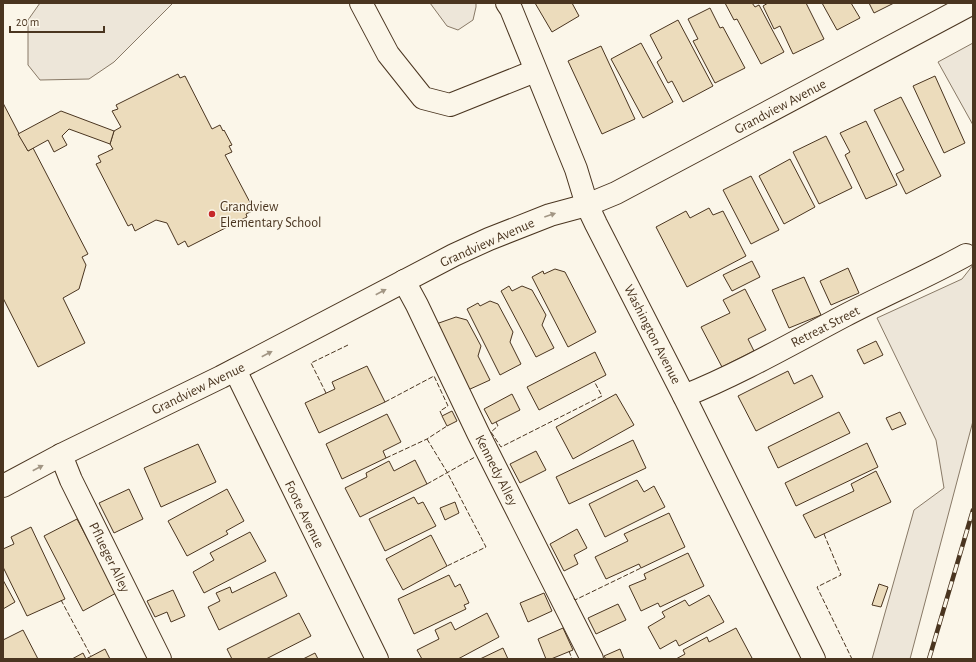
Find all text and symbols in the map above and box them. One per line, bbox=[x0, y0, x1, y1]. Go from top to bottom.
scale bar bbox=[10, 8, 104, 34]
text: 20 m bbox=[16, 16, 39, 28]
street label: Grandview Avenue bbox=[732, 77, 829, 137]
place label: Grandview Elementary School bbox=[220, 200, 322, 230]
marker: Grandview Elementary School bbox=[207, 209, 217, 219]
one-way arrow bbox=[545, 212, 557, 218]
street label: Grandview Avenue bbox=[438, 216, 537, 270]
street label: Washington Avenue bbox=[621, 283, 683, 386]
one-way arrow bbox=[376, 289, 387, 296]
street label: Retreat Street bbox=[789, 303, 863, 350]
one-way arrow bbox=[261, 350, 272, 357]
street label: Grandview Avenue bbox=[150, 360, 247, 417]
street label: Kennedy Alley bbox=[472, 433, 520, 508]
one-way arrow bbox=[32, 465, 43, 471]
street label: Foote Avenue bbox=[282, 478, 326, 550]
street label: Pflueger Alley bbox=[86, 520, 132, 595]

